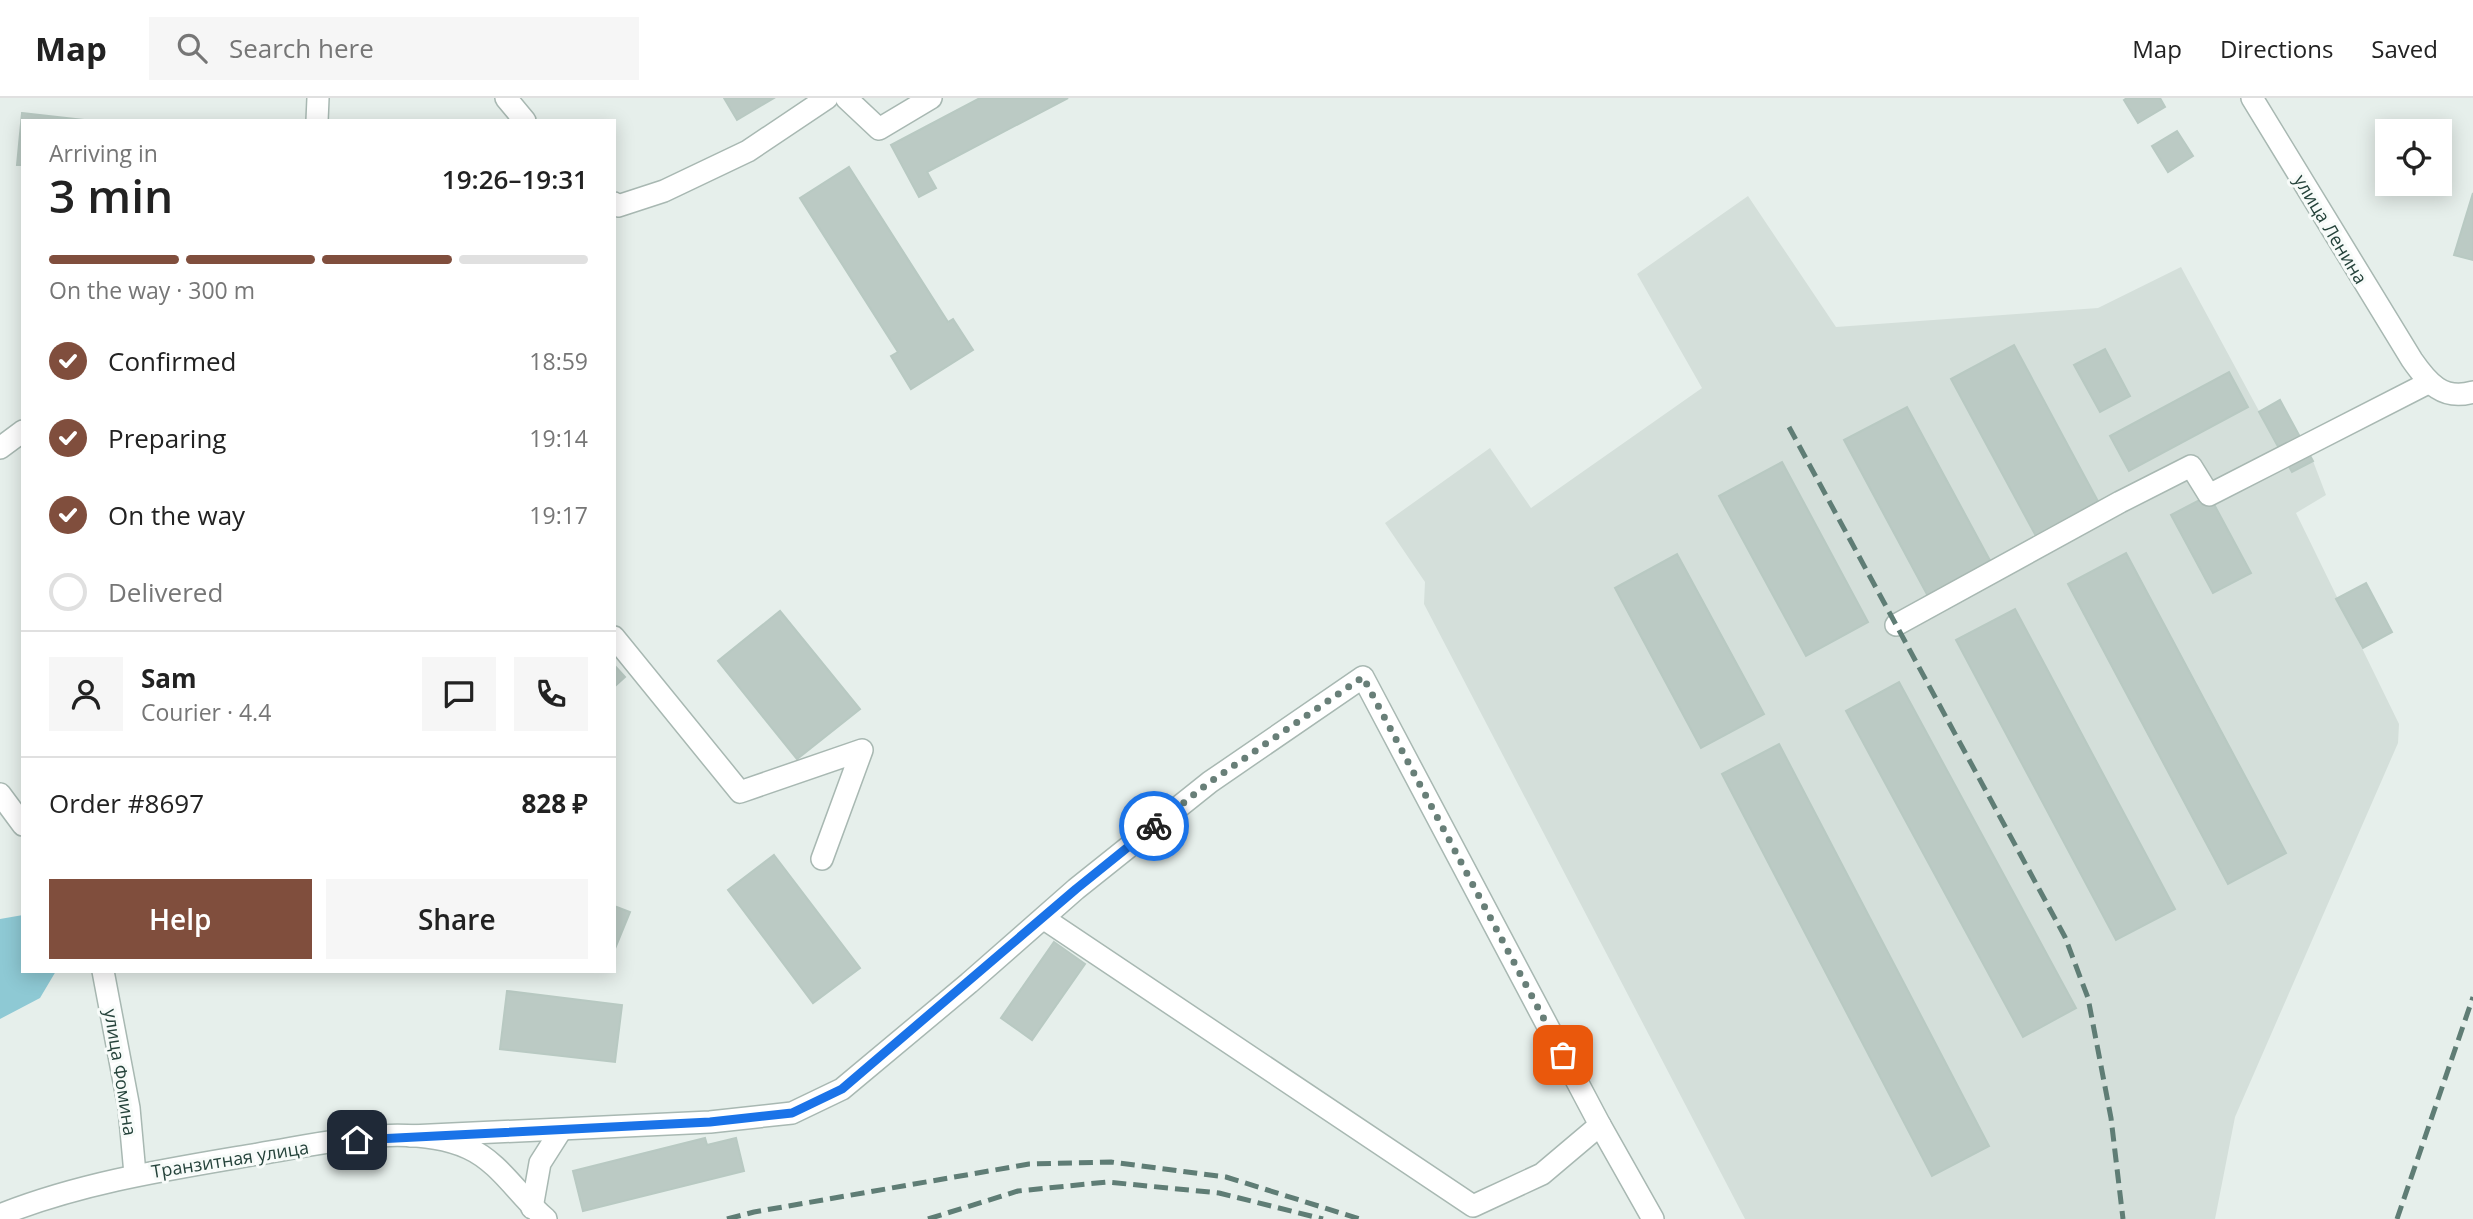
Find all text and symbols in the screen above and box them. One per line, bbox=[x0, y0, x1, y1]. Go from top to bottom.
search box bbox=[149, 17, 639, 80]
text: Map bbox=[35, 26, 107, 71]
icon: search bbox=[173, 29, 211, 67]
text: Search here bbox=[229, 30, 374, 66]
text: Map bbox=[2132, 32, 2182, 65]
text: Directions bbox=[2220, 32, 2333, 65]
text: Saved bbox=[2371, 32, 2438, 65]
map controls bbox=[2375, 119, 2452, 196]
button: locate bbox=[2375, 119, 2452, 196]
text: Arriving in bbox=[49, 137, 158, 169]
text: 19:26–19:31 bbox=[442, 161, 588, 197]
text: 3 min bbox=[49, 164, 173, 226]
street label: улица Ленина bbox=[2289, 170, 2373, 288]
text: On the way · 300 m bbox=[49, 274, 255, 306]
icon: check bbox=[49, 342, 87, 380]
text: Confirmed bbox=[108, 343, 236, 379]
text: 18:59 bbox=[529, 345, 588, 377]
icon: check bbox=[49, 419, 87, 457]
text: Preparing bbox=[108, 420, 226, 456]
text: 19:14 bbox=[529, 422, 588, 454]
icon: check bbox=[49, 496, 87, 534]
text: On the way bbox=[108, 497, 245, 533]
text: 19:17 bbox=[529, 499, 588, 531]
text: Delivered bbox=[108, 574, 223, 610]
button: person bbox=[49, 657, 123, 731]
button: chat bbox=[422, 657, 496, 731]
button: phone bbox=[514, 657, 588, 731]
text: Sam bbox=[141, 660, 197, 696]
text: Courier · 4.4 bbox=[141, 696, 271, 728]
text: Order #8697 bbox=[49, 785, 204, 821]
text: 828 ₽ bbox=[522, 785, 588, 821]
courier bbox=[1119, 791, 1189, 861]
icon: bike bbox=[1135, 807, 1173, 845]
button: Help bbox=[49, 879, 312, 959]
button: Share bbox=[326, 879, 588, 959]
street label: улица Фомина bbox=[99, 1007, 143, 1137]
pin bbox=[1533, 1025, 1593, 1085]
icon: bag bbox=[1544, 1036, 1582, 1074]
pin bbox=[327, 1110, 387, 1170]
icon: home bbox=[338, 1121, 376, 1159]
street label: Транзитная улица bbox=[150, 1135, 310, 1183]

